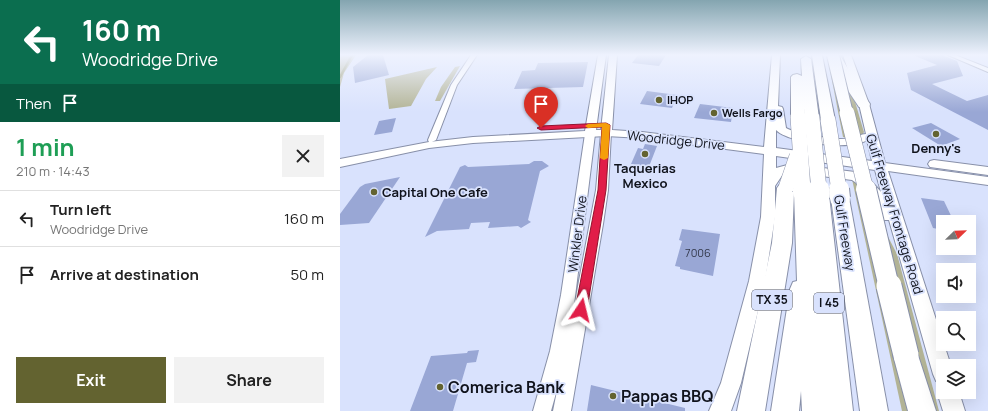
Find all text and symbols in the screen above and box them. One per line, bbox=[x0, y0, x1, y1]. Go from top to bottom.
text: 160 m bbox=[82, 11, 161, 49]
icon: left bbox=[16, 16, 68, 68]
text: Woodridge Drive bbox=[82, 47, 218, 71]
pin bbox=[524, 87, 558, 128]
icon: arrive bbox=[59, 92, 81, 114]
place label: IHOP bbox=[667, 92, 693, 107]
text: Then bbox=[16, 93, 51, 114]
icon: arrive bbox=[530, 93, 552, 115]
marker: IHOP bbox=[654, 95, 664, 105]
place label: Wells Fargo bbox=[722, 105, 783, 120]
marker: Wells Fargo bbox=[709, 108, 719, 118]
street label: Woodridge Drive bbox=[626, 126, 726, 154]
marker: Denny's bbox=[931, 129, 941, 139]
text: 1 min bbox=[16, 130, 75, 163]
street label: Gulf Freeway Frontage Road bbox=[862, 132, 928, 296]
button: close bbox=[282, 135, 324, 177]
place label: Denny's bbox=[911, 139, 961, 157]
marker: Taquerias Mexico bbox=[640, 149, 650, 159]
place label: Taquerias Mexico bbox=[614, 159, 676, 192]
text: 210 m · 14:43 bbox=[16, 162, 90, 180]
place label: Capital One Cafe bbox=[382, 183, 488, 201]
marker: Capital One Cafe bbox=[369, 187, 379, 197]
street label: Winkler Drive bbox=[563, 194, 591, 274]
street label: Gulf Freeway bbox=[830, 194, 860, 272]
text: Turn left bbox=[50, 199, 112, 220]
icon: left bbox=[16, 208, 38, 230]
text: 160 m bbox=[284, 208, 324, 229]
north arrow bbox=[936, 215, 976, 255]
map controls bbox=[936, 215, 976, 399]
text: Woodridge Drive bbox=[50, 220, 148, 238]
house number: 7006 bbox=[685, 245, 711, 260]
button: sound bbox=[936, 263, 976, 303]
icon: arrive bbox=[16, 264, 38, 286]
text: Arrive at destination bbox=[50, 264, 199, 285]
text: 50 m bbox=[290, 264, 324, 285]
position arrow bbox=[560, 289, 602, 331]
road number: TX 35 bbox=[752, 290, 792, 310]
road number: I 45 bbox=[814, 293, 844, 313]
button: search bbox=[936, 311, 976, 351]
button: Exit bbox=[16, 357, 166, 403]
button: Share bbox=[174, 357, 324, 403]
button: layers bbox=[936, 359, 976, 399]
place label: Comerica Bank bbox=[448, 376, 564, 398]
marker: Comerica Bank bbox=[435, 382, 445, 392]
place label: Pappas BBQ bbox=[621, 385, 713, 407]
marker: Pappas BBQ bbox=[608, 391, 618, 401]

